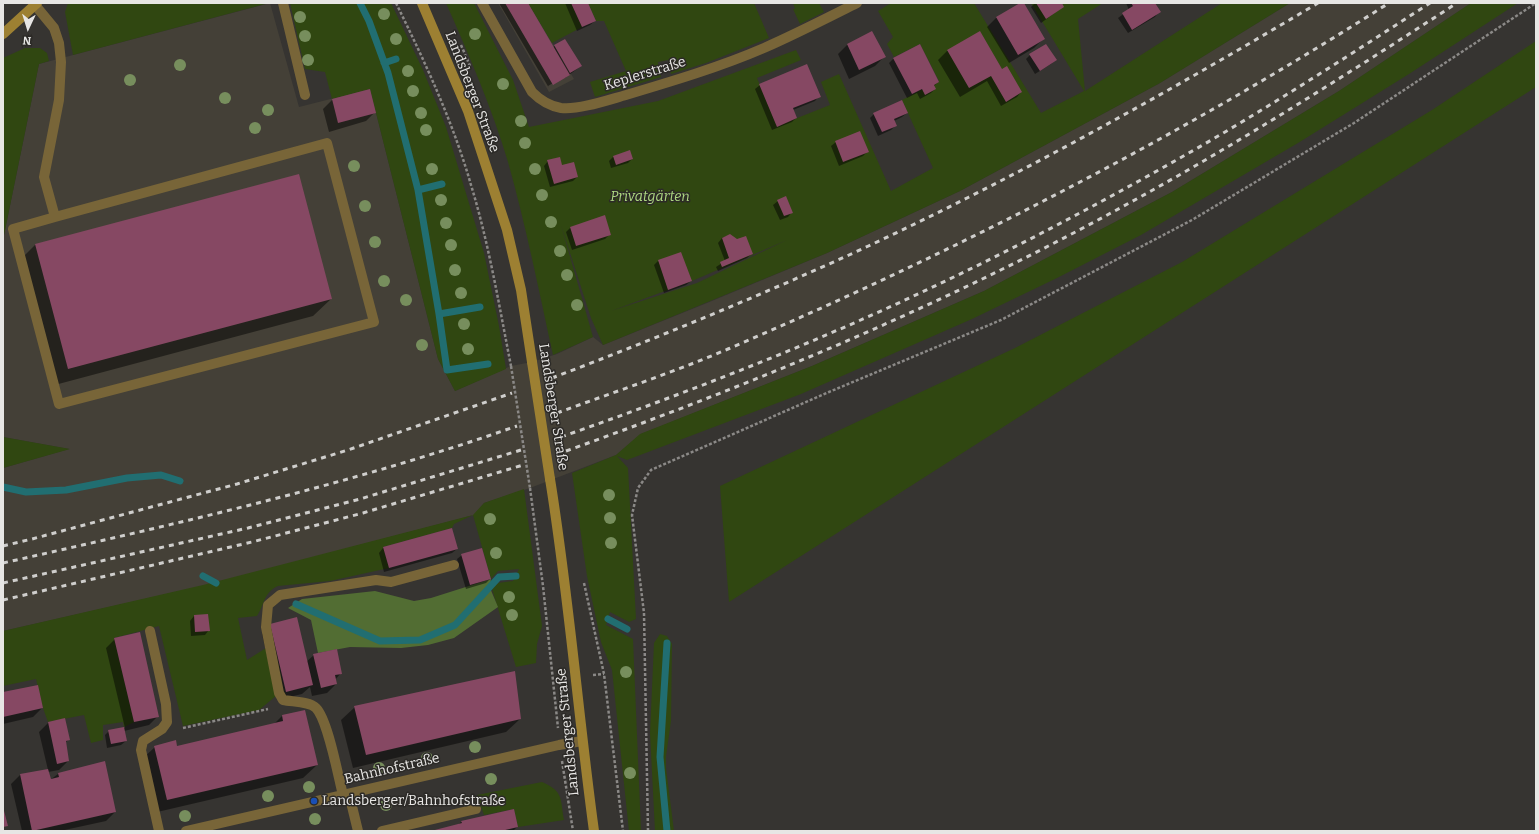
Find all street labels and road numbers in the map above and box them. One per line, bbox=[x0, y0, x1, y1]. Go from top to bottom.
street label: Landsberger Straße bbox=[441, 29, 503, 155]
street label: Keplerstraße bbox=[602, 54, 688, 94]
street label: Landsberger Straße bbox=[535, 342, 571, 472]
street label: Landsberger Straße bbox=[553, 667, 583, 797]
street label: Bahnhofstraße bbox=[343, 750, 441, 788]

